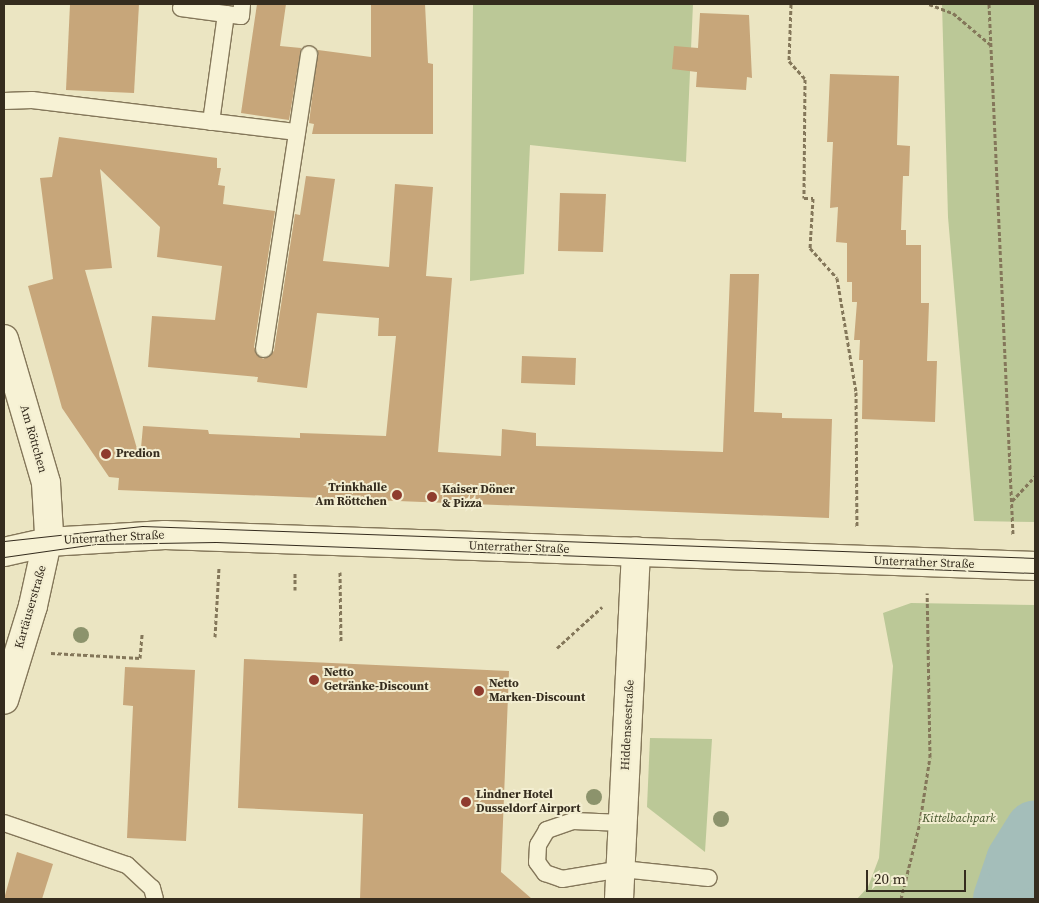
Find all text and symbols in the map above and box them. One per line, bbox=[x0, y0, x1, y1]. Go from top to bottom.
street label: Am Röttchen bbox=[16, 403, 50, 475]
place label: Predion bbox=[116, 447, 160, 461]
marker: Predion bbox=[100, 448, 112, 460]
place label: Trinkhalle Am Röttchen bbox=[315, 481, 387, 509]
place label: Kaiser Döner & Pizza bbox=[442, 483, 515, 511]
marker: Trinkhalle Am Röttchen bbox=[391, 489, 403, 501]
marker: Kaiser Döner & Pizza bbox=[426, 491, 438, 503]
street label: Unterrather Straße bbox=[63, 528, 165, 548]
street label: Unterrather Straße bbox=[468, 539, 570, 557]
street label: Unterrather Straße bbox=[873, 554, 975, 572]
street label: Kartäuserstraße bbox=[12, 564, 50, 650]
place label: Netto Getränke-Discount bbox=[324, 666, 428, 694]
marker: Netto Getränke-Discount bbox=[308, 674, 320, 686]
place label: Netto Marken-Discount bbox=[489, 677, 585, 705]
street label: Hiddenseestraße bbox=[618, 679, 638, 771]
marker: Netto Marken-Discount bbox=[473, 685, 485, 697]
place label: Lindner Hotel Dusseldorf Airport bbox=[476, 788, 581, 816]
marker: Lindner Hotel Dusseldorf Airport bbox=[460, 796, 472, 808]
park label: Kittelbachpark bbox=[922, 812, 996, 826]
scale bar bbox=[869, 860, 969, 892]
text: 20 m bbox=[874, 868, 906, 889]

